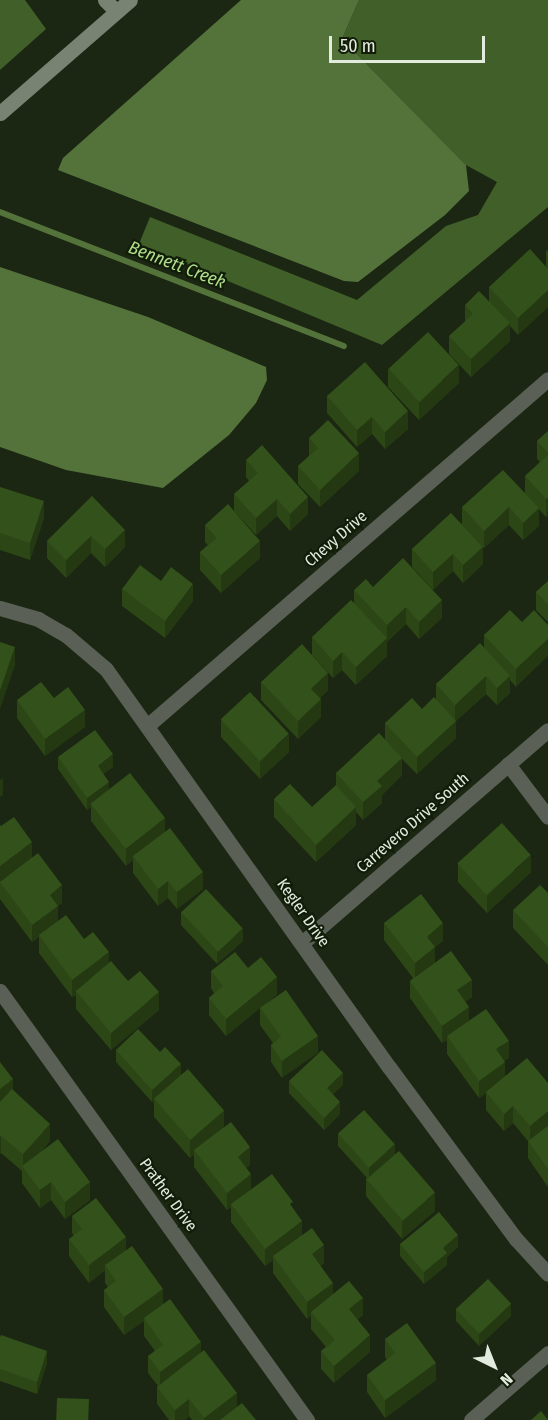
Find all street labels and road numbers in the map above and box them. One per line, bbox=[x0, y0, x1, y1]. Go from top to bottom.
street label: Chevy Drive bbox=[301, 507, 371, 571]
street label: Carrevero Drive South bbox=[353, 769, 473, 877]
street label: Kegler Drive bbox=[273, 875, 333, 951]
street label: Prather Drive bbox=[135, 1155, 201, 1235]

